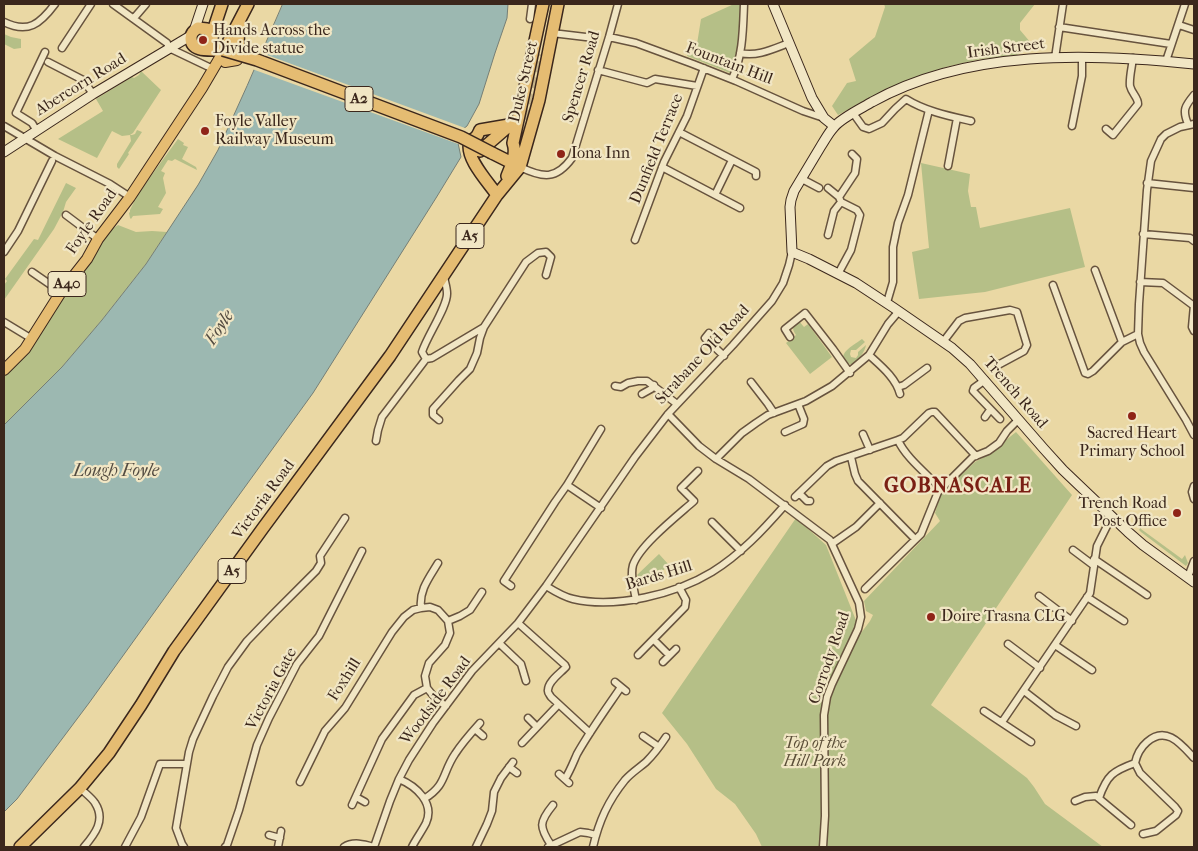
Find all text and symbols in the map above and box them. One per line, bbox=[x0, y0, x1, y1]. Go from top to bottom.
place label: Hands Across the Divide statue bbox=[213, 21, 330, 59]
street label: Spencer Road bbox=[559, 29, 605, 125]
marker: Hands Across the Divide statue bbox=[197, 34, 209, 46]
street label: Irish Street bbox=[966, 35, 1046, 63]
street label: Duke Street bbox=[505, 39, 543, 125]
street label: Fountain Hill bbox=[683, 39, 775, 89]
street label: Abercorn Road bbox=[32, 49, 130, 121]
road number: A2 bbox=[345, 86, 373, 112]
street label: Dunfield Terrace bbox=[626, 91, 688, 207]
place label: Foyle Valley Railway Museum bbox=[215, 112, 334, 150]
marker: Foyle Valley Railway Museum bbox=[199, 125, 211, 137]
place label: Iona Inn bbox=[571, 144, 630, 164]
marker: Iona Inn bbox=[555, 148, 567, 160]
street label: Foyle Road bbox=[62, 185, 122, 259]
road number: A5 bbox=[456, 224, 484, 248]
road number: A40 bbox=[48, 272, 86, 296]
street label: Strabane Old Road bbox=[652, 301, 754, 409]
water label: Foyle bbox=[201, 306, 239, 350]
street label: Trench Road bbox=[979, 353, 1051, 433]
marker: Sacred Heart Primary School bbox=[1126, 410, 1138, 422]
place label: Sacred Heart Primary School bbox=[1079, 424, 1185, 462]
street label: Victoria Road bbox=[229, 456, 299, 544]
water label: Lough Foyle bbox=[73, 461, 159, 483]
district label: GOBNASCALE bbox=[883, 474, 1033, 500]
place label: Trench Road Post Office bbox=[1078, 494, 1167, 532]
marker: Trench Road Post Office bbox=[1171, 507, 1183, 519]
street label: Bards Hill bbox=[623, 557, 695, 595]
road number: A5 bbox=[218, 558, 246, 584]
place label: Doire Trasna CLG bbox=[941, 607, 1066, 627]
street label: Corrody Road bbox=[805, 609, 855, 707]
marker: Doire Trasna CLG bbox=[925, 611, 937, 623]
street label: Victoria Gate bbox=[242, 645, 302, 733]
street label: Woodside Road bbox=[397, 653, 475, 749]
street label: Foxhill bbox=[324, 655, 366, 705]
park label: Top of the Hill Park bbox=[784, 734, 846, 772]

